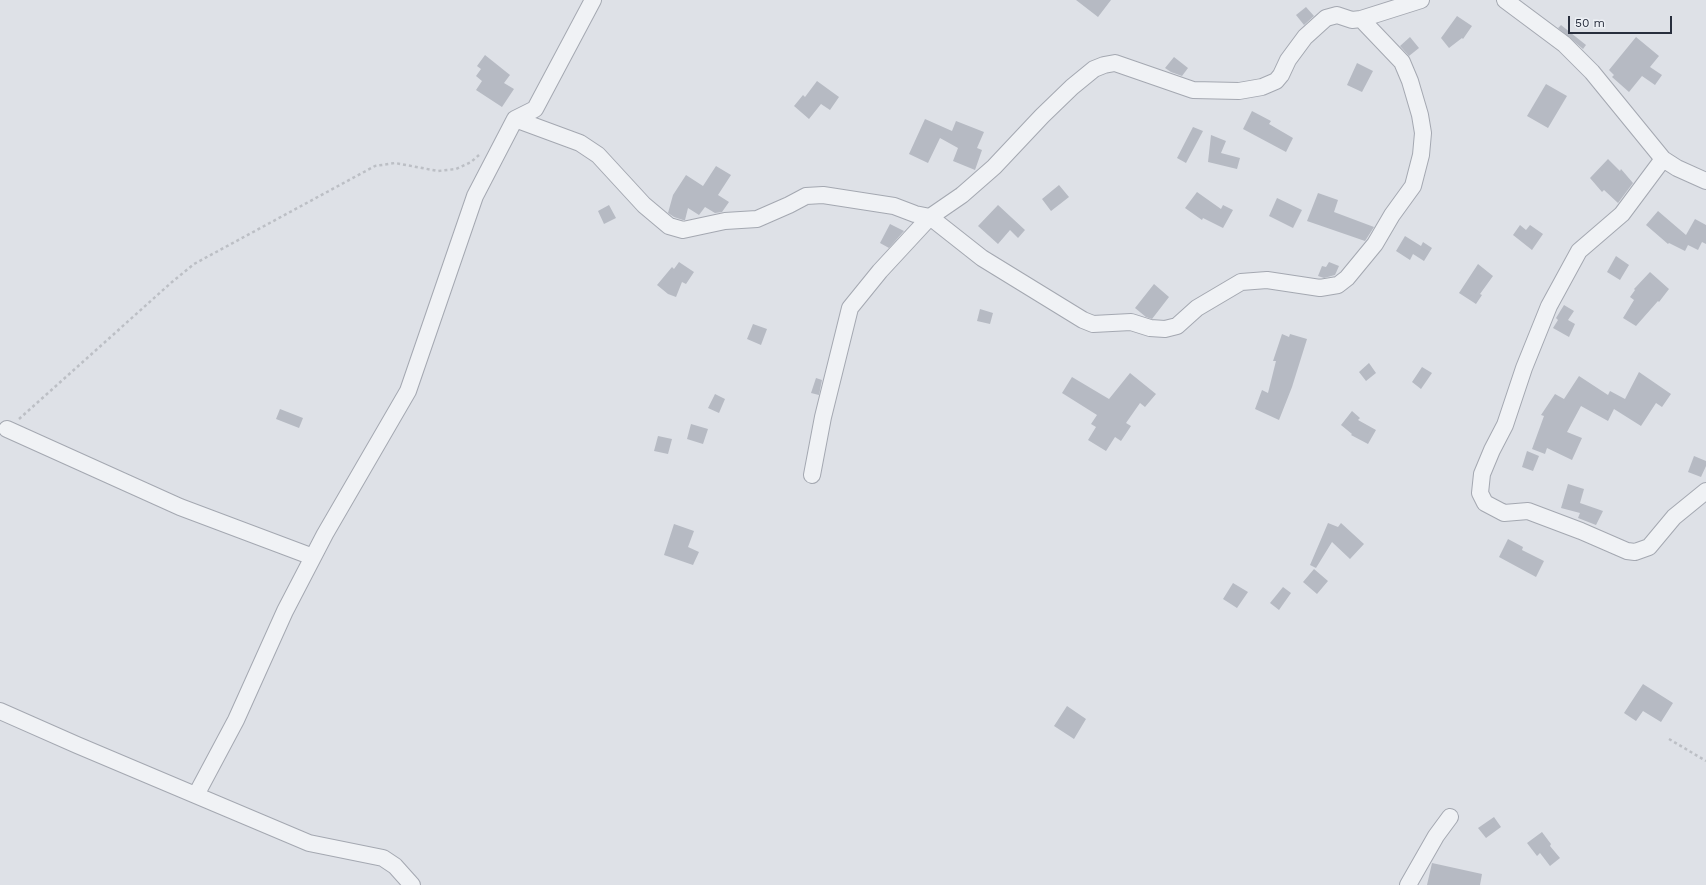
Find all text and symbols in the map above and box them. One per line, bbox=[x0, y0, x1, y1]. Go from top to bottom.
scale bar bbox=[1570, 8, 1674, 34]
text: 50 m bbox=[1575, 16, 1605, 30]

